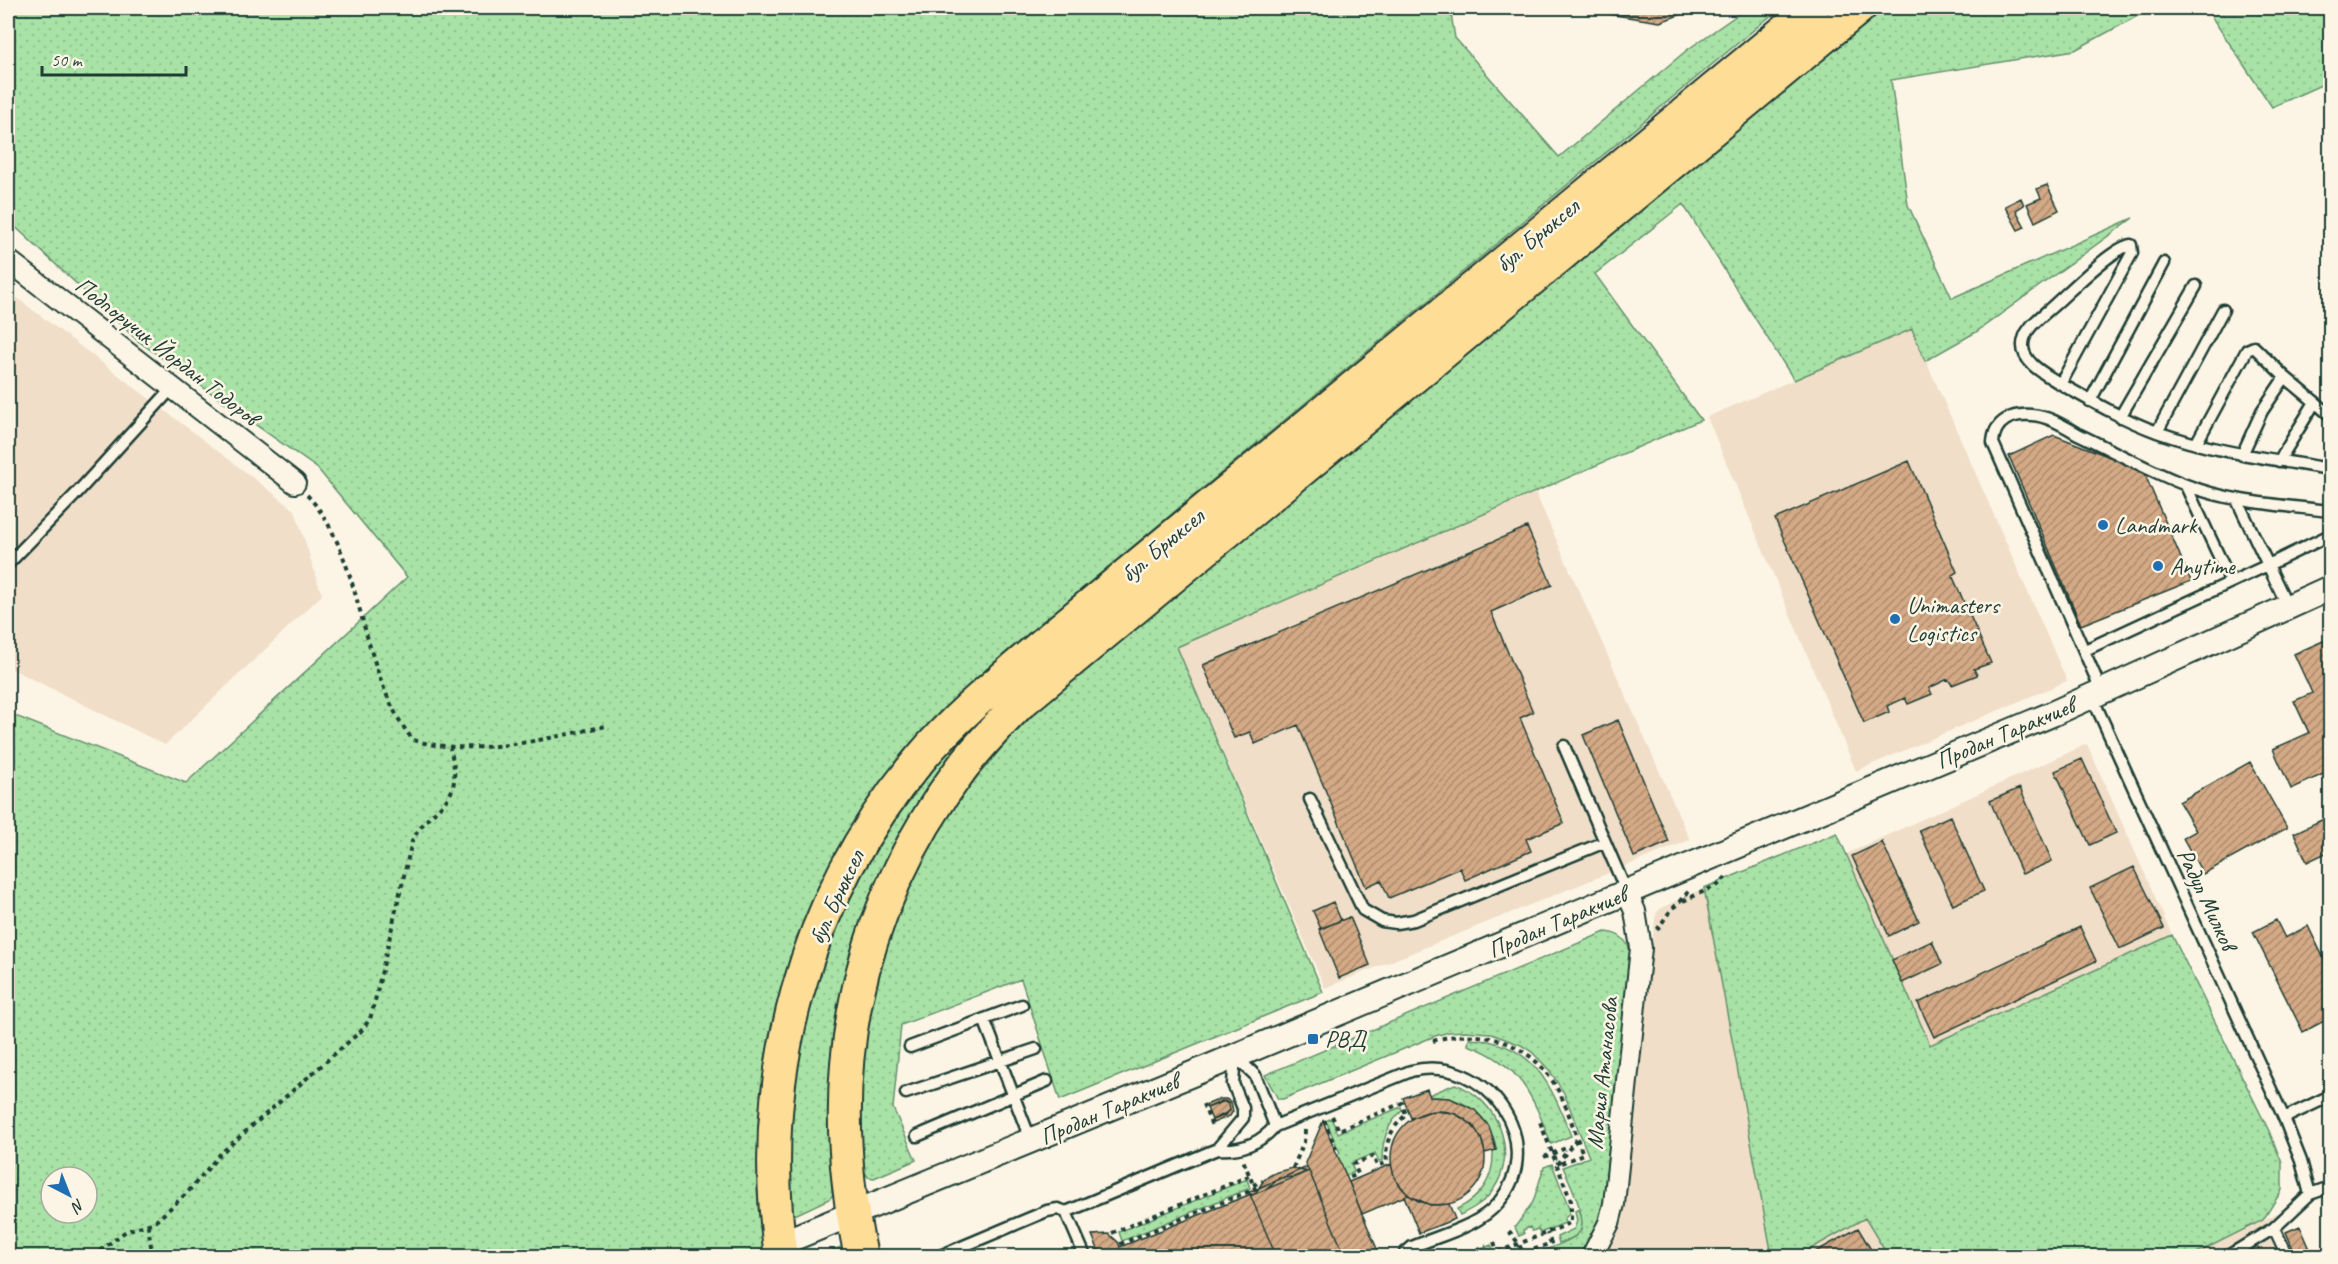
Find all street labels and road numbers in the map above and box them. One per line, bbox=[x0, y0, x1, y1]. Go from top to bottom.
street label: бул. Брюксел bbox=[1489, 190, 1586, 279]
street label: Подпоручик Йордан Тодоров bbox=[69, 270, 269, 435]
street label: бул. Брюксел bbox=[1114, 500, 1211, 589]
street label: Продан Таракчиев bbox=[1931, 688, 2084, 776]
street label: бул. Брюксел bbox=[801, 844, 871, 949]
street label: Радул Милков bbox=[2170, 844, 2245, 958]
street label: Продан Таракчиев bbox=[1483, 877, 1636, 965]
street label: Мария Атанасова bbox=[1579, 994, 1625, 1150]
street label: Продан Таракчиев bbox=[1035, 1064, 1188, 1152]

